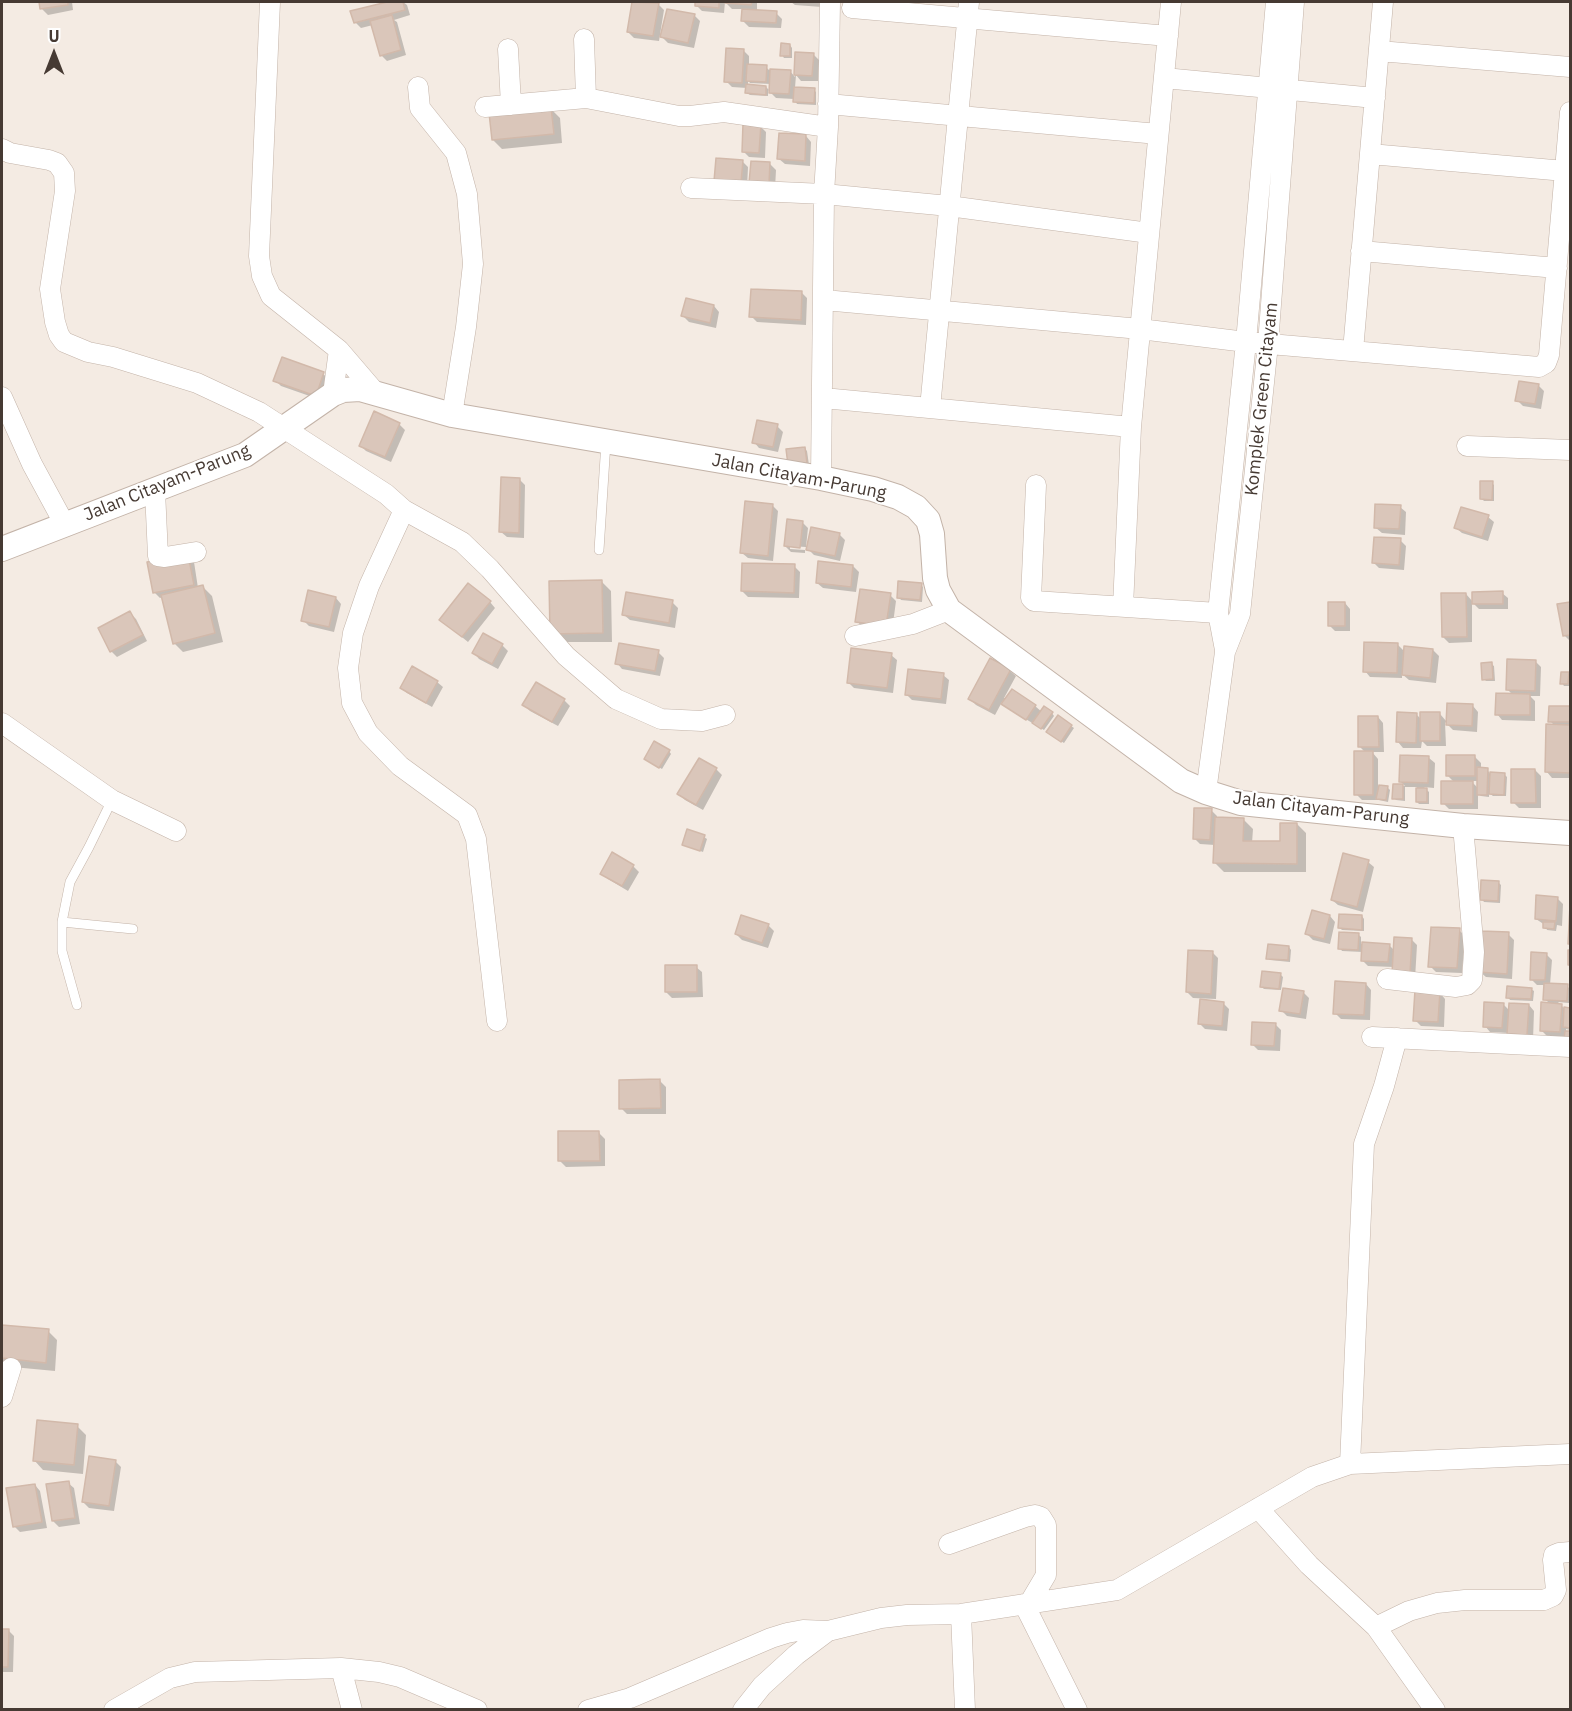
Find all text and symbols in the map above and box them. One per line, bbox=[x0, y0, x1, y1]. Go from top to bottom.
north arrow bbox=[24, 24, 84, 84]
text: U bbox=[48, 26, 60, 46]
street label: Komplek Green Citayam bbox=[1241, 301, 1283, 497]
street label: Jalan Citayam-Parung bbox=[81, 440, 253, 526]
street label: Jalan Citayam-Parung bbox=[710, 449, 888, 505]
street label: Jalan Citayam-Parung bbox=[1232, 787, 1410, 831]

